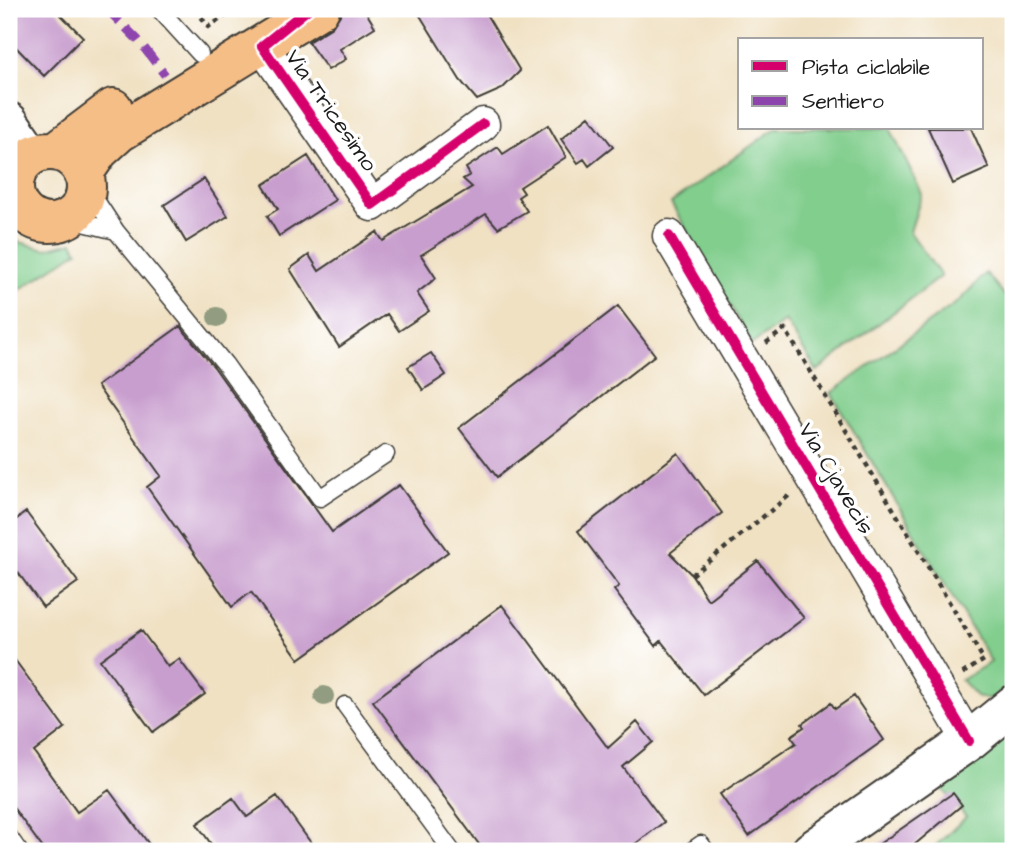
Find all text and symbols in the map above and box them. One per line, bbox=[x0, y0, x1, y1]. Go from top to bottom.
legend bbox=[738, 38, 984, 130]
street label: Via Tricesimo bbox=[277, 43, 385, 178]
text: Pista ciclabile bbox=[802, 53, 930, 82]
text: Sentiero bbox=[802, 87, 884, 116]
street label: Via Cjavecis bbox=[790, 417, 882, 540]

